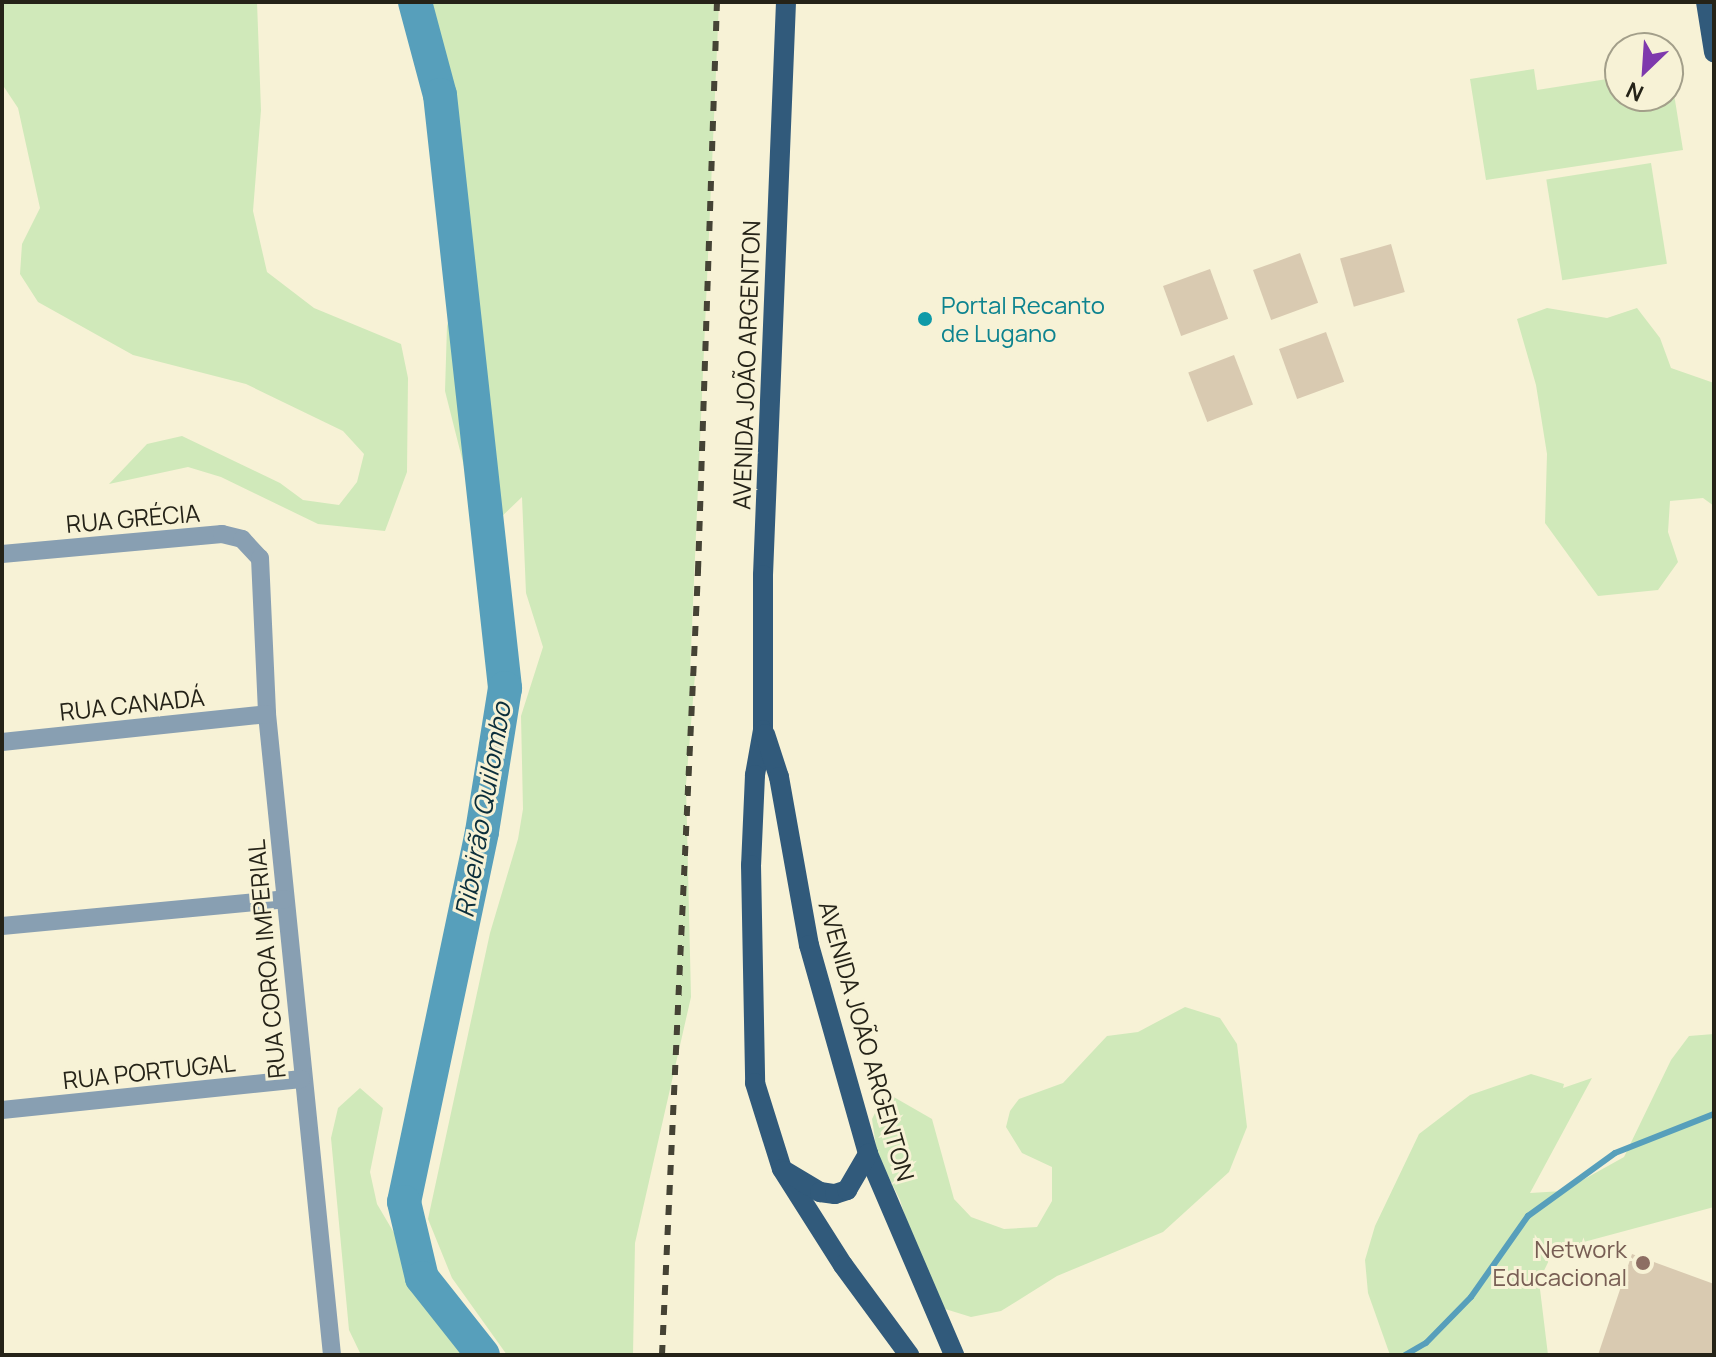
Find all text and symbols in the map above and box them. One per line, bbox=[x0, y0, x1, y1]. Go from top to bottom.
north arrow bbox=[1604, 32, 1684, 112]
text: N bbox=[1621, 75, 1648, 109]
street label: AVENIDA JOÃO ARGENTON bbox=[727, 220, 765, 510]
place label: Portal Recanto de Lugano bbox=[941, 291, 1105, 347]
marker: Portal Recanto de Lugano bbox=[916, 310, 934, 328]
street label: RUA GRÉCIA bbox=[65, 498, 201, 538]
street label: RUA CANADÁ bbox=[58, 682, 206, 726]
water label: Ribeirão Quilombo bbox=[449, 700, 517, 920]
street label: RUA COROA IMPERIAL bbox=[241, 838, 291, 1080]
street label: AVENIDA JOÃO ARGENTON bbox=[813, 898, 921, 1184]
street label: RUA PORTUGAL bbox=[61, 1048, 237, 1094]
place label: Network Educacional bbox=[1492, 1235, 1627, 1291]
marker: Network Educacional bbox=[1634, 1254, 1652, 1272]

